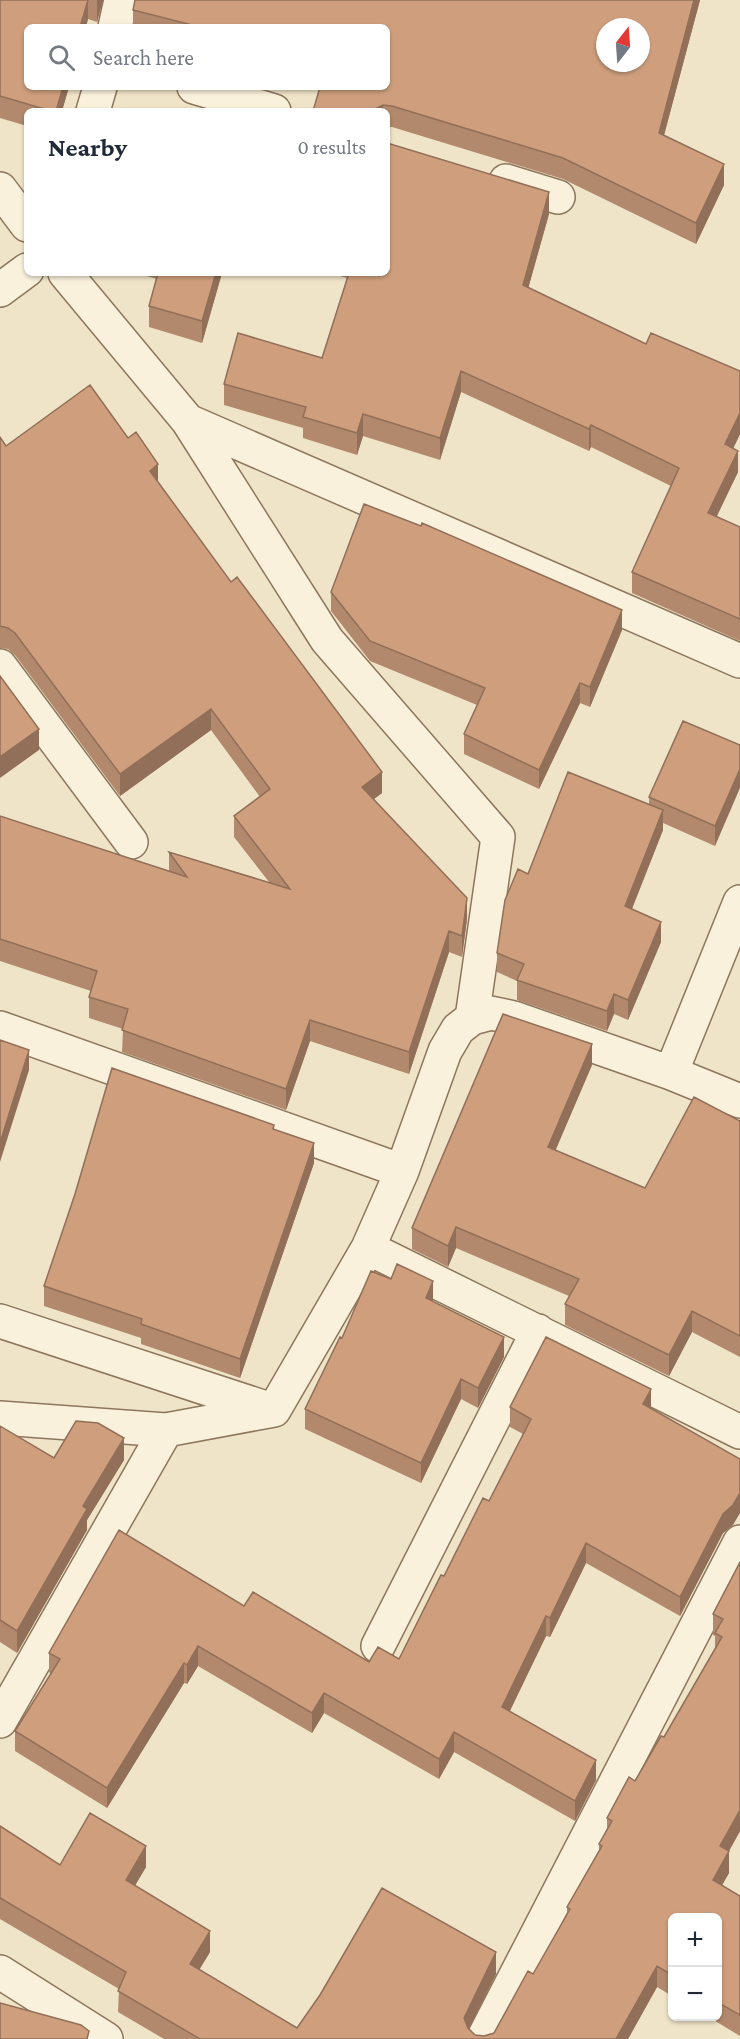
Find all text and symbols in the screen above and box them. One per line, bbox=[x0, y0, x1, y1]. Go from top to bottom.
north arrow bbox=[596, 18, 650, 72]
search box bbox=[24, 24, 390, 90]
icon: search bbox=[45, 41, 78, 74]
text: Search here bbox=[93, 45, 194, 70]
text: Nearby bbox=[48, 133, 127, 162]
text: 0 results bbox=[297, 136, 366, 158]
map controls bbox=[668, 1913, 722, 2021]
button: + bbox=[668, 1913, 722, 1967]
button: − bbox=[668, 1967, 722, 2021]

